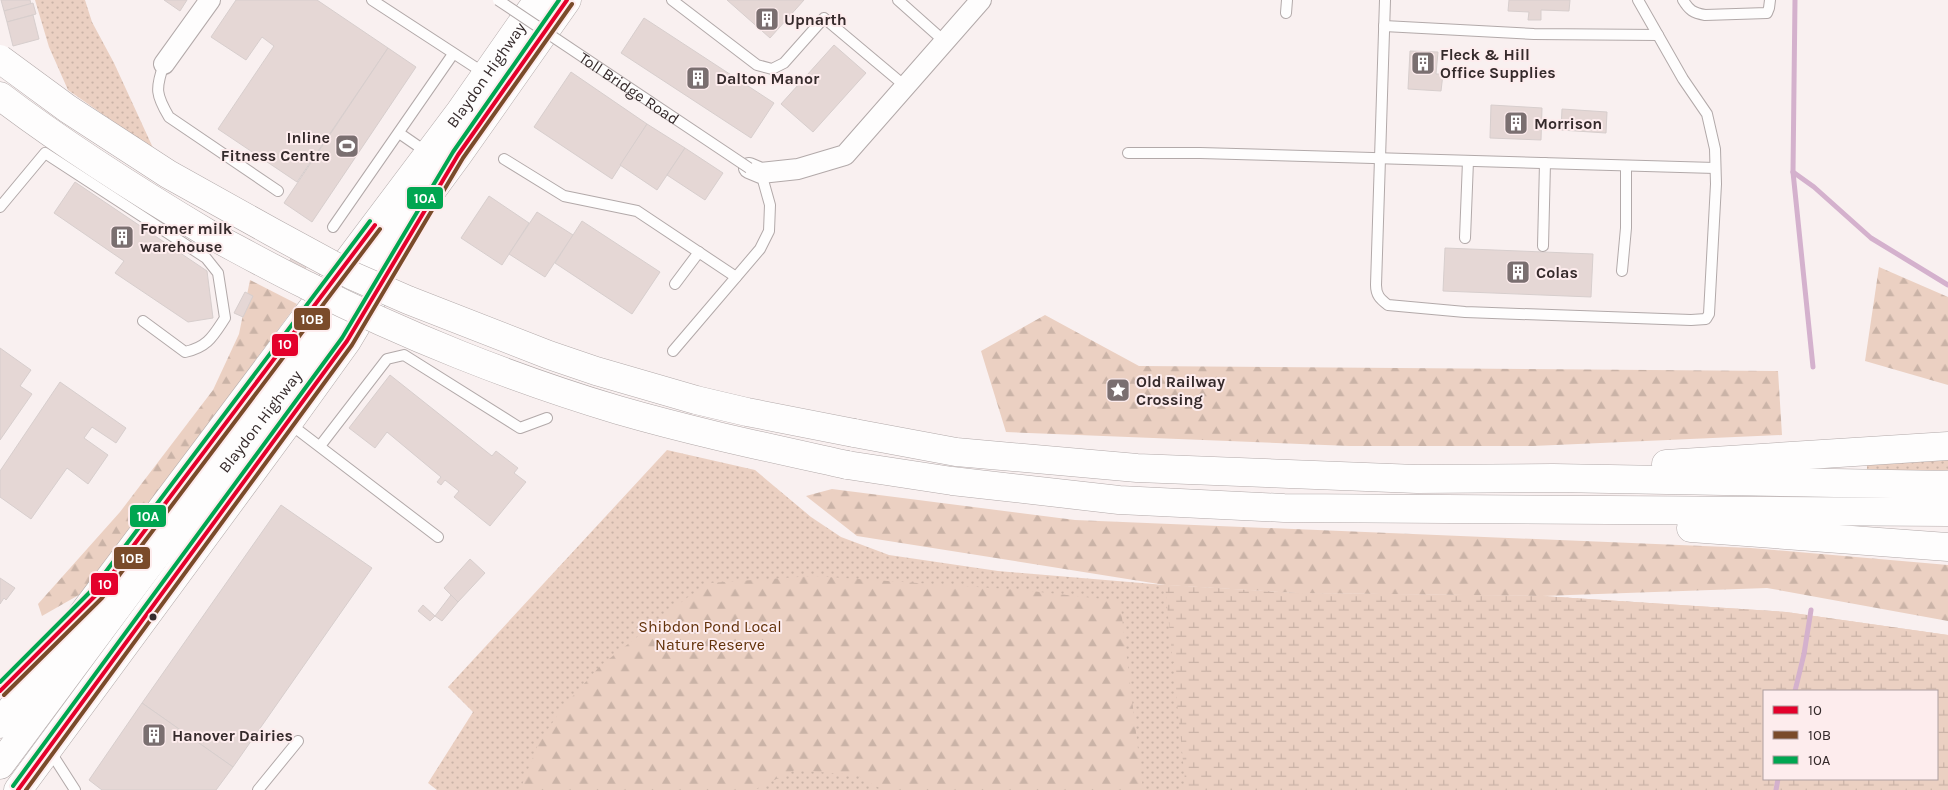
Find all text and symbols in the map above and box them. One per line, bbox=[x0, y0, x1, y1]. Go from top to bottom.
building icon: Upnarth bbox=[754, 6, 780, 32]
place label: Upnarth bbox=[784, 10, 847, 29]
street label: Blaydon Highway bbox=[442, 18, 530, 131]
place label: Fleck & Hill Office Supplies bbox=[1440, 45, 1556, 82]
street label: Toll Bridge Road bbox=[576, 48, 683, 128]
building icon: Fleck & Hill Office Supplies bbox=[1410, 50, 1436, 76]
building icon: Dalton Manor bbox=[685, 65, 711, 91]
place label: Dalton Manor bbox=[716, 69, 820, 88]
building icon: Morrison bbox=[1503, 110, 1529, 136]
place label: Morrison bbox=[1534, 114, 1602, 133]
place label: Inline Fitness Centre bbox=[221, 128, 330, 165]
sports icon: Inline Fitness Centre bbox=[334, 133, 360, 159]
line badge: 10A bbox=[406, 186, 444, 210]
text: 10A bbox=[414, 190, 437, 207]
place label: Former milk warehouse bbox=[140, 219, 233, 256]
building icon: Former milk warehouse bbox=[109, 224, 135, 250]
building icon: Colas bbox=[1505, 259, 1531, 285]
place label: Colas bbox=[1536, 263, 1578, 282]
line badge: 10B bbox=[293, 307, 331, 331]
text: 10B bbox=[301, 311, 323, 328]
line badge: 10 bbox=[271, 333, 299, 357]
text: 10 bbox=[278, 336, 292, 353]
street label: Blaydon Highway bbox=[214, 366, 306, 476]
place label: Old Railway Crossing bbox=[1136, 372, 1225, 409]
place icon: Old Railway Crossing bbox=[1105, 377, 1131, 403]
line badge: 10A bbox=[129, 504, 167, 528]
text: 10A bbox=[137, 508, 160, 525]
line badge: 10B bbox=[113, 546, 151, 570]
text: 10B bbox=[121, 550, 143, 567]
line badge: 10 bbox=[90, 572, 119, 596]
text: 10 bbox=[98, 576, 112, 593]
unlabelled marker bbox=[148, 612, 158, 622]
park label: Shibdon Pond Local Nature Reserve bbox=[638, 617, 782, 654]
legend bbox=[1763, 690, 1938, 780]
text: 10 bbox=[1808, 701, 1822, 719]
building icon: Hanover Dairies bbox=[141, 722, 167, 748]
place label: Hanover Dairies bbox=[172, 726, 293, 745]
text: 10B bbox=[1808, 726, 1831, 744]
text: 10A bbox=[1808, 751, 1831, 769]

